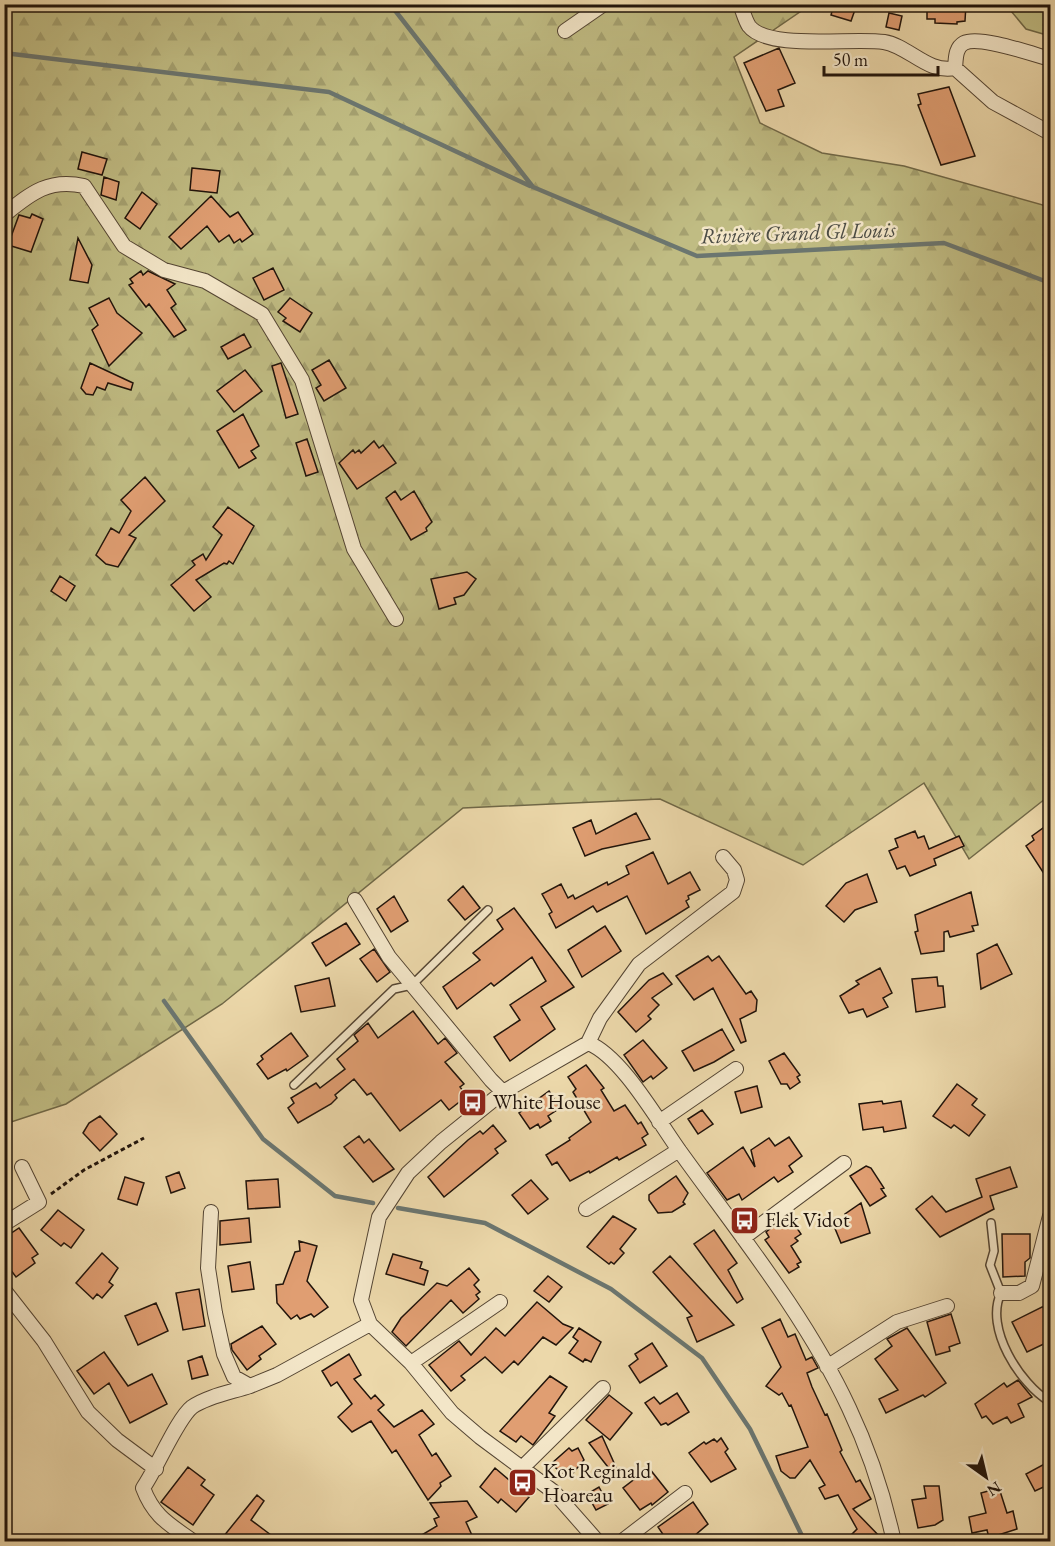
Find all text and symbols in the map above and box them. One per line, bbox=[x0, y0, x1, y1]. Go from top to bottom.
scale bar bbox=[824, 39, 938, 77]
text: 50 m bbox=[833, 48, 868, 71]
water label: Rivière Grand Gl Louis bbox=[700, 215, 897, 250]
bus stop icon: White House bbox=[456, 1086, 488, 1118]
place label: White House bbox=[493, 1088, 601, 1115]
bus stop icon: Flek Vidot bbox=[728, 1204, 760, 1236]
place label: Flek Vidot bbox=[765, 1206, 850, 1233]
north arrow bbox=[956, 1447, 1016, 1507]
place label: Kot Reginald Hoareau bbox=[543, 1457, 651, 1508]
bus stop icon: Kot Reginald Hoareau bbox=[506, 1467, 538, 1499]
text: N bbox=[983, 1477, 1005, 1501]

